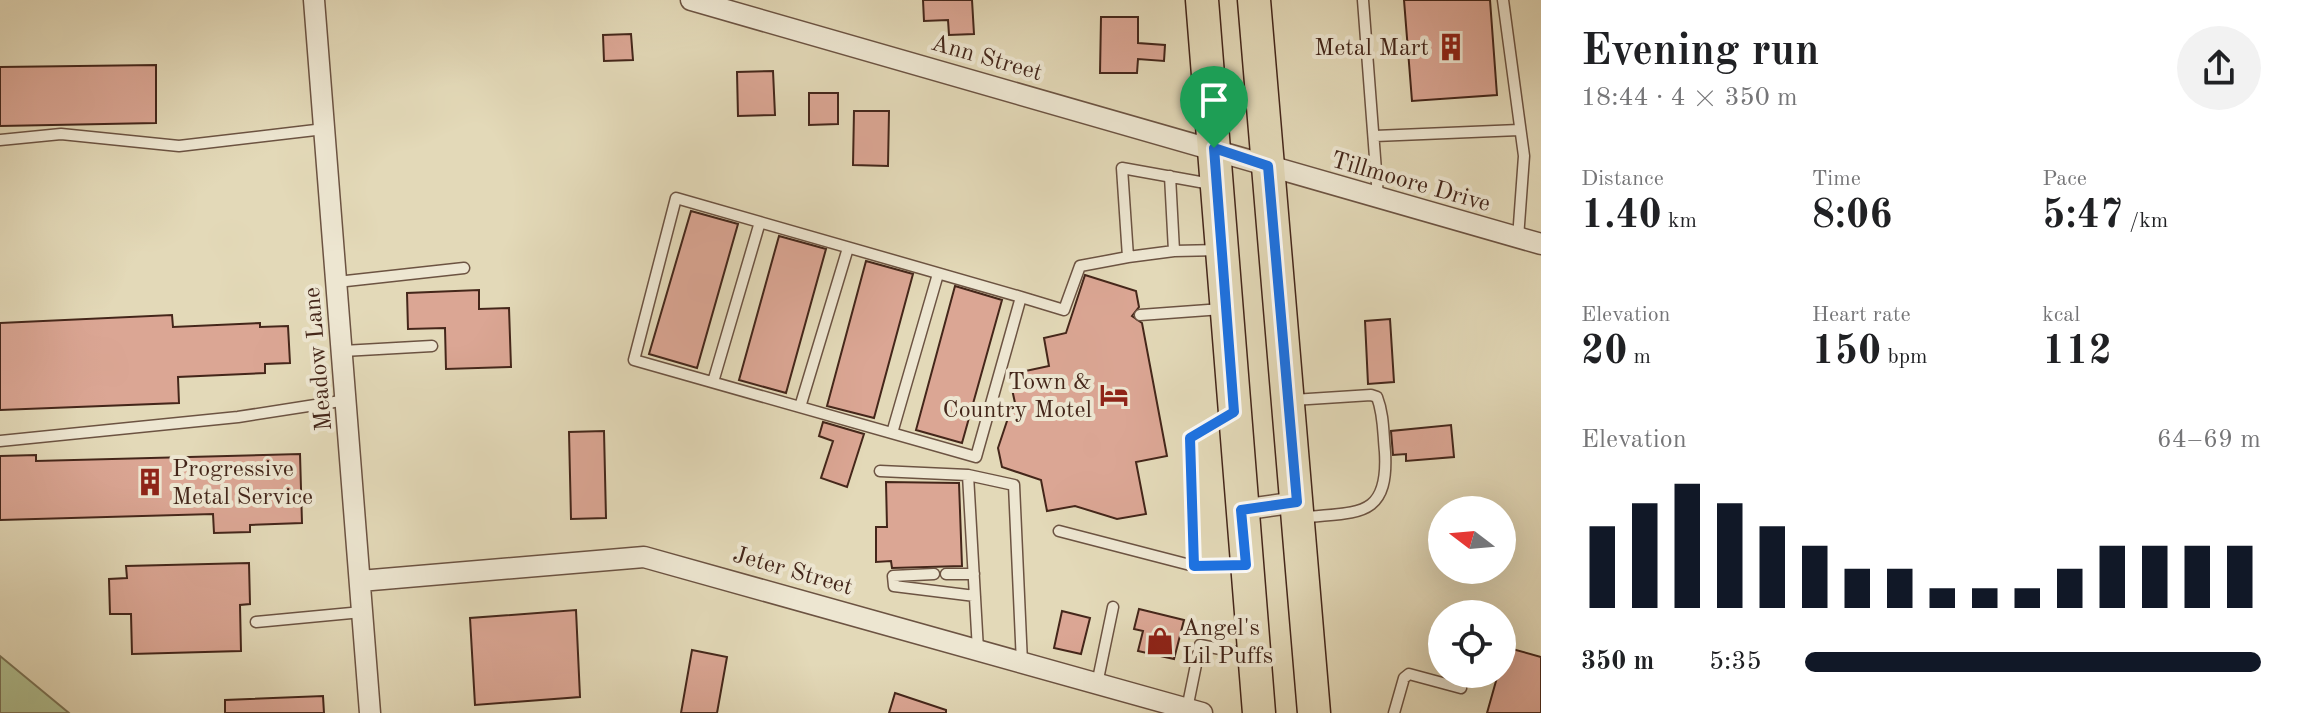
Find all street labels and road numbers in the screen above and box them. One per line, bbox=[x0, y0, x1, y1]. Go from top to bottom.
street label: Ann Street bbox=[928, 32, 1045, 86]
street label: Tillmoore Drive bbox=[1328, 149, 1493, 217]
street label: Meadow Lane bbox=[301, 286, 337, 432]
street label: Jeter Street bbox=[730, 543, 855, 600]

